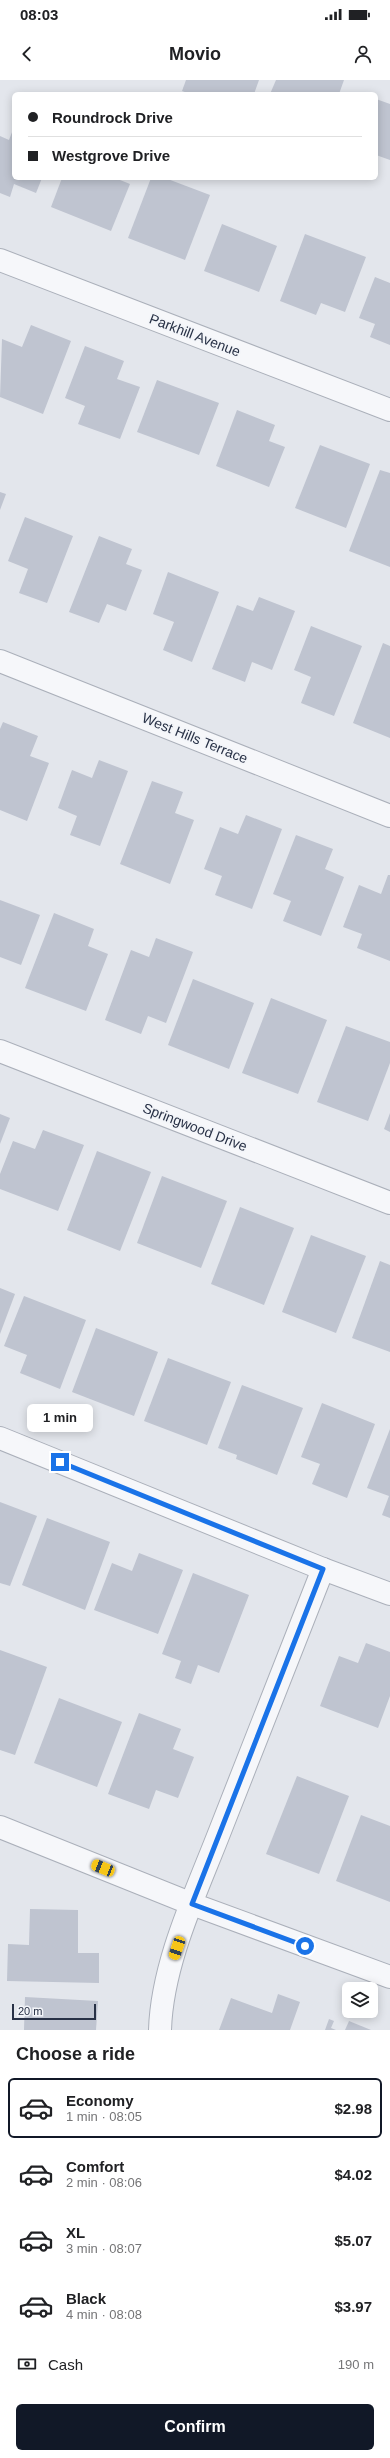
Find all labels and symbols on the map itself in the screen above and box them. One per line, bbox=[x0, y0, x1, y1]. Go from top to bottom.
street label: Parkhill Avenue bbox=[147, 310, 243, 360]
street label: West Hills Terrace bbox=[140, 710, 250, 767]
street label: Springwood Drive bbox=[141, 1100, 250, 1154]
callout: 1 min bbox=[27, 1404, 93, 1432]
route end bbox=[51, 1453, 69, 1471]
car bbox=[90, 1858, 116, 1878]
car bbox=[167, 1935, 187, 1961]
route start bbox=[296, 1937, 314, 1955]
scale bar bbox=[12, 2002, 96, 2021]

